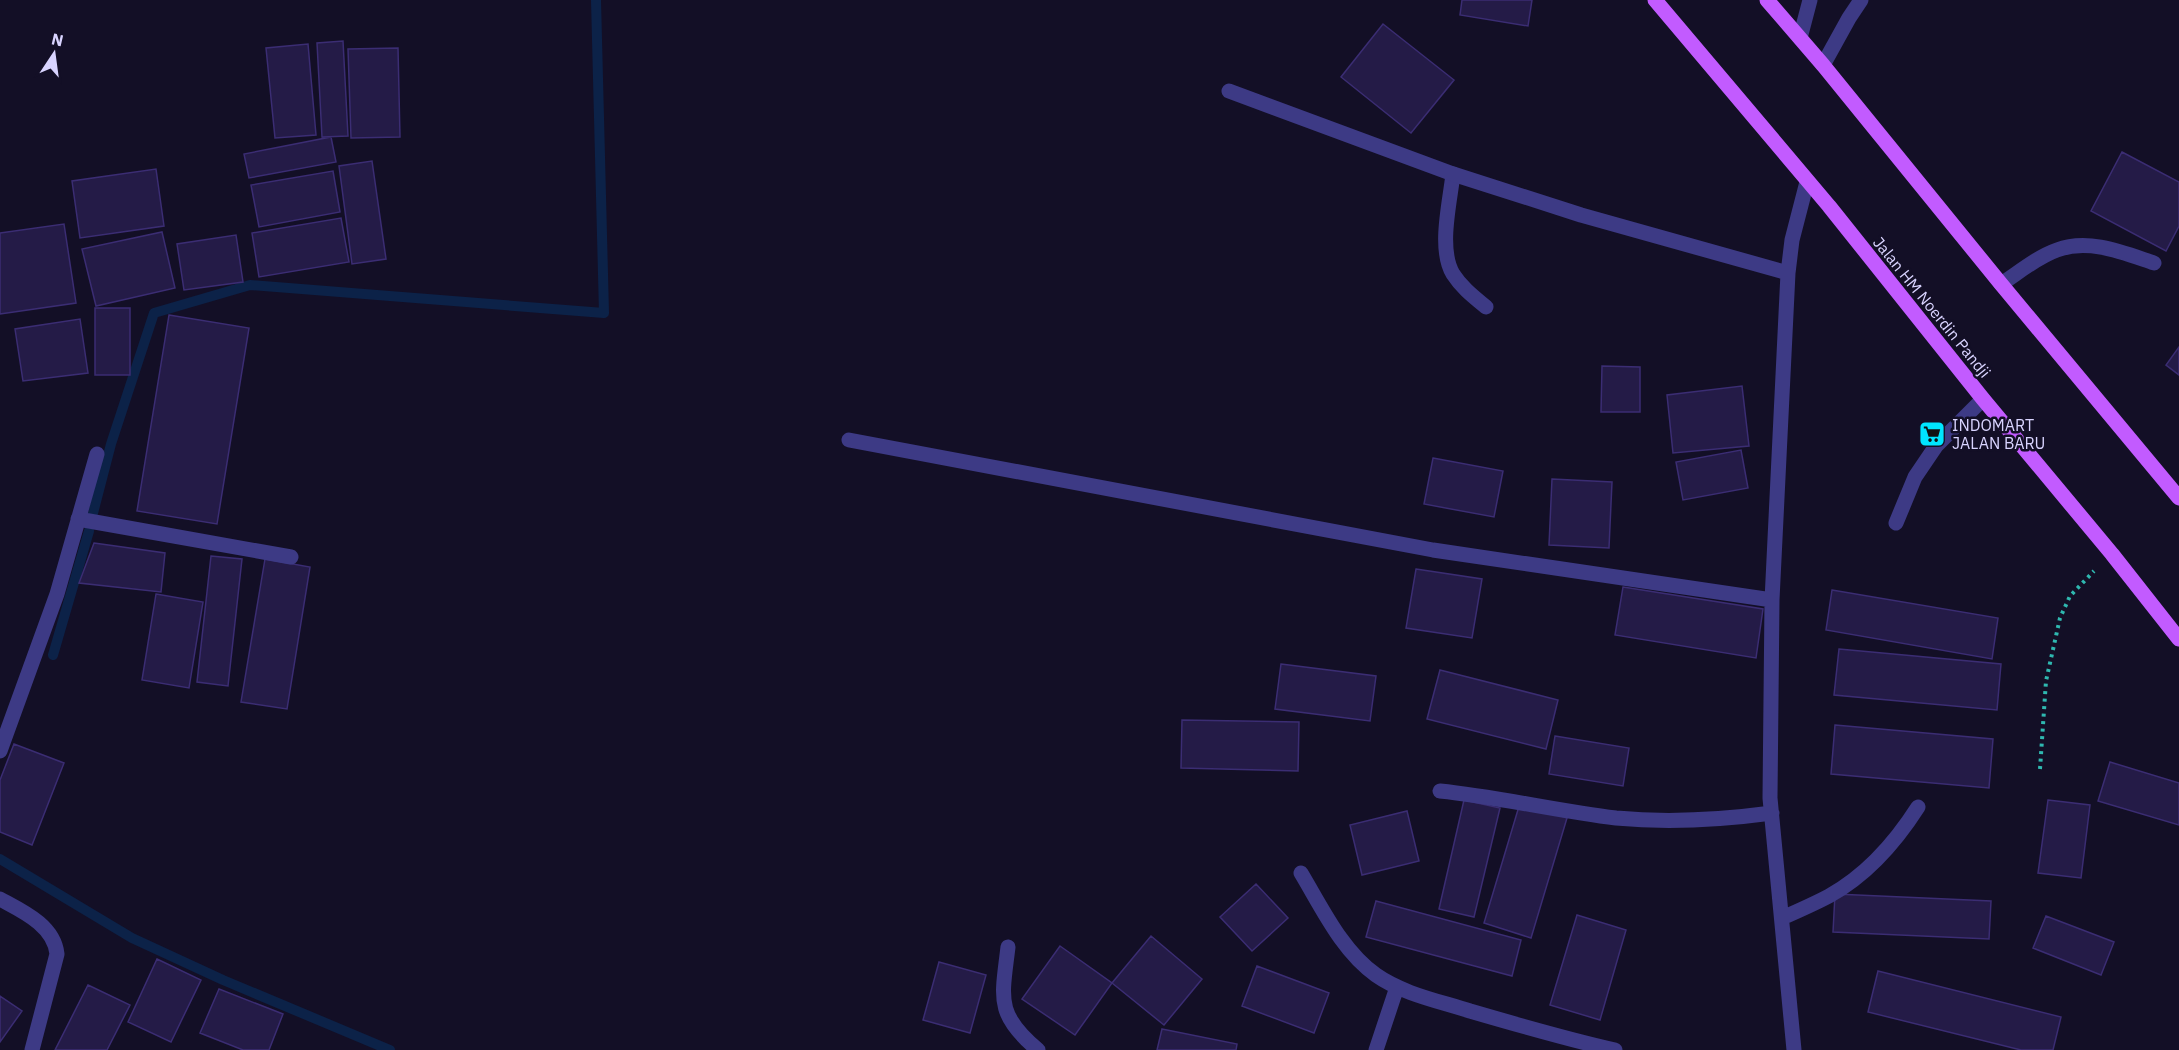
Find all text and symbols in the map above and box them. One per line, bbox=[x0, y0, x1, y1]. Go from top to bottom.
north arrow bbox=[24, 24, 84, 84]
text: N bbox=[49, 28, 65, 50]
street label: Jalan HM Noerdin Pandji bbox=[1869, 232, 1995, 382]
place label: INDOMART JALAN BARU bbox=[1952, 415, 2045, 453]
supermarket icon: INDOMART JALAN BARU bbox=[1917, 419, 1947, 449]

